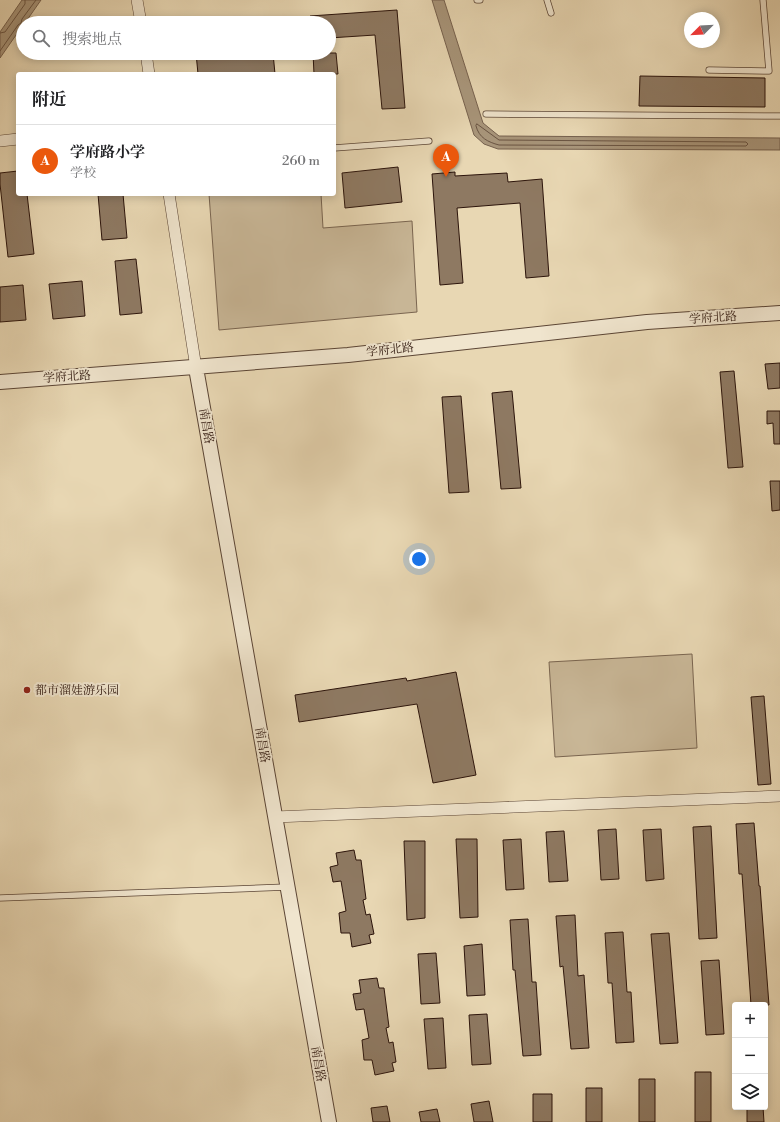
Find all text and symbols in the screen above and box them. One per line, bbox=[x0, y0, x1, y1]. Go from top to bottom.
north arrow bbox=[684, 12, 720, 48]
search box bbox=[16, 16, 336, 60]
icon: search bbox=[30, 27, 52, 49]
text: 搜索地点 bbox=[62, 30, 122, 49]
text: 附近 bbox=[32, 89, 66, 111]
text: 学府路小学 bbox=[70, 143, 145, 162]
pin: A bbox=[433, 144, 459, 177]
text: A bbox=[40, 153, 50, 169]
text: 260 m bbox=[282, 153, 320, 169]
text: 学校 bbox=[70, 165, 96, 181]
street label: 学府北路 bbox=[689, 309, 737, 327]
street label: 学府北路 bbox=[365, 340, 415, 360]
street label: 学府北路 bbox=[43, 368, 91, 386]
street label: 南昌路 bbox=[195, 407, 217, 445]
your location bbox=[409, 549, 429, 569]
place label: 都市溜娃游乐园 bbox=[35, 683, 119, 698]
marker: 都市溜娃游乐园 bbox=[22, 685, 32, 695]
street label: 南昌路 bbox=[251, 726, 273, 764]
map controls bbox=[732, 1002, 768, 1110]
button: + bbox=[732, 1002, 768, 1038]
button: − bbox=[732, 1038, 768, 1074]
street label: 南昌路 bbox=[307, 1045, 329, 1083]
button: layers bbox=[732, 1074, 768, 1110]

